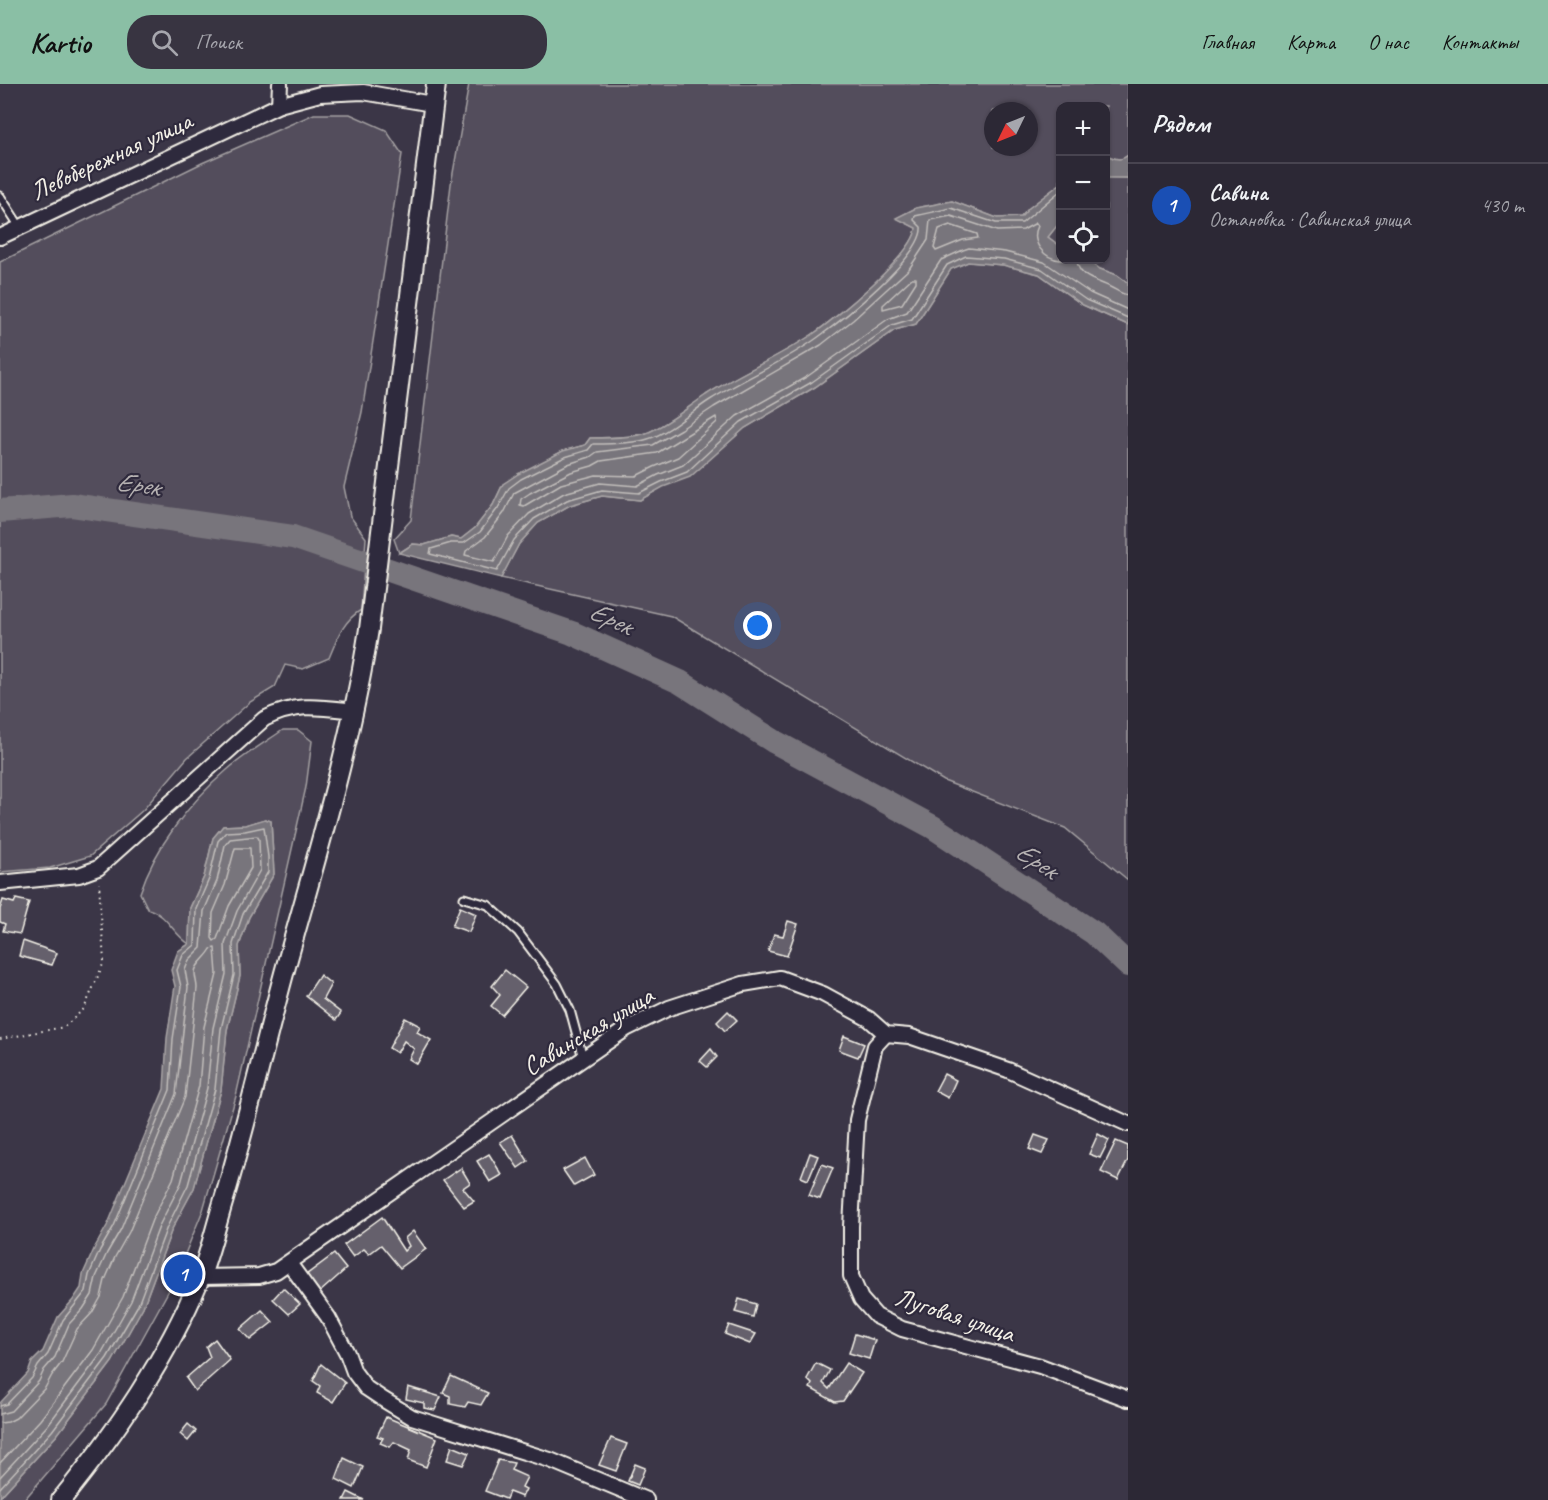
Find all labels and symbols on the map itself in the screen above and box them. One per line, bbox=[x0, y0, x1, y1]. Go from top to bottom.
north arrow bbox=[984, 102, 1038, 156]
street label: Левобережная улица bbox=[25, 103, 199, 208]
water label: Ерек bbox=[114, 464, 166, 504]
water label: Ерек bbox=[584, 594, 642, 644]
your location bbox=[743, 611, 772, 640]
water label: Ерек bbox=[1009, 834, 1068, 888]
street label: Савинская улица bbox=[516, 978, 661, 1083]
pin: 1 bbox=[164, 1252, 202, 1296]
street label: Луговая улица bbox=[891, 1280, 1020, 1350]

